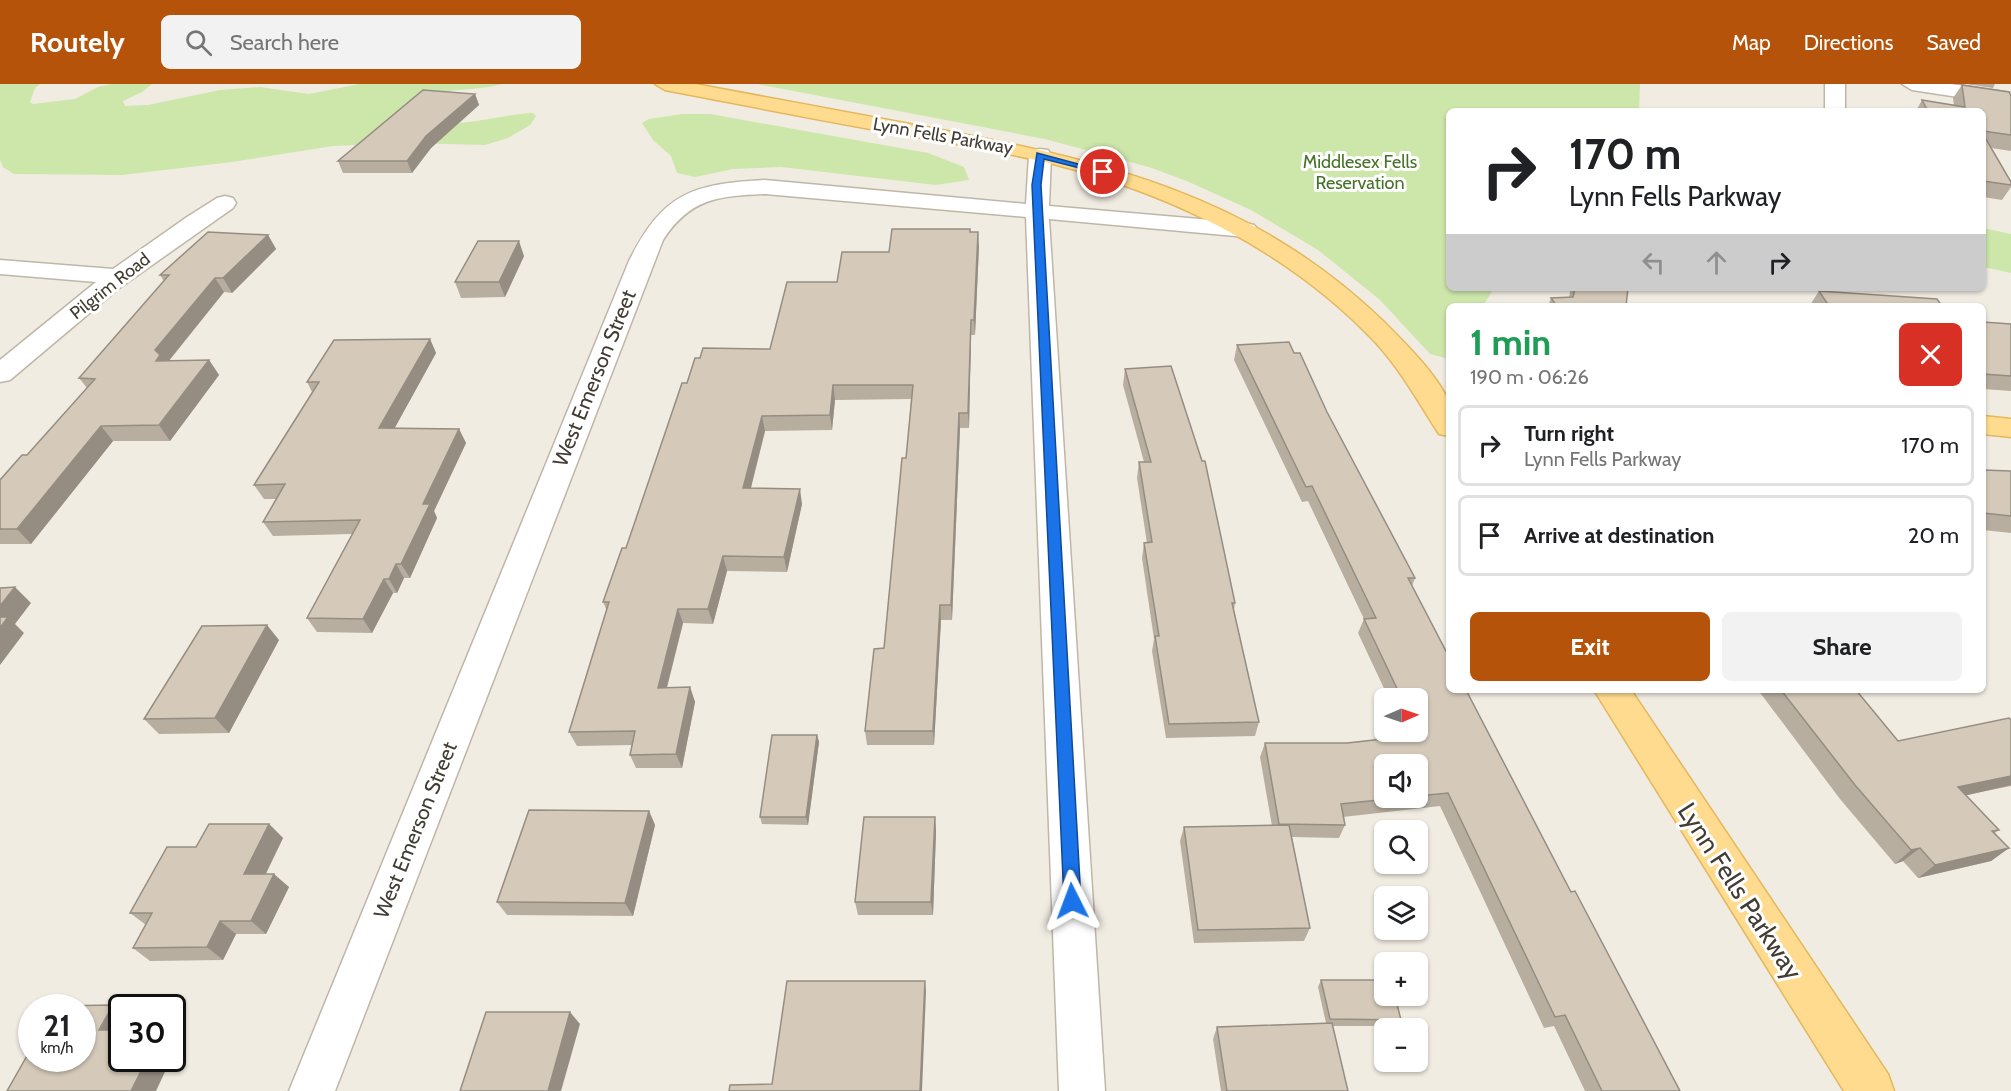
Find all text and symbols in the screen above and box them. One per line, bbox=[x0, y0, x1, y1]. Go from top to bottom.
search box bbox=[161, 15, 581, 69]
text: Routely bbox=[30, 25, 125, 59]
icon: search bbox=[182, 26, 215, 59]
text: Search here bbox=[230, 29, 339, 56]
text: Map bbox=[1732, 30, 1771, 55]
text: Directions bbox=[1804, 30, 1893, 55]
text: Saved bbox=[1926, 30, 1981, 55]
street label: Lynn Fells Parkway bbox=[871, 113, 1015, 159]
text: 170 m bbox=[1569, 128, 1681, 180]
icon: right bbox=[1470, 132, 1548, 210]
pin bbox=[1077, 146, 1128, 197]
park label: Middlesex Fells Reservation bbox=[1303, 151, 1417, 194]
icon: arrive bbox=[1086, 155, 1119, 188]
text: Lynn Fells Parkway bbox=[1569, 180, 1781, 213]
icon: left bbox=[1637, 246, 1670, 279]
icon: ahead bbox=[1700, 246, 1733, 279]
icon: right bbox=[1763, 246, 1796, 279]
street label: Pilgrim Road bbox=[66, 248, 154, 324]
street label: West Emerson Street bbox=[547, 286, 641, 470]
text: 1 min bbox=[1470, 320, 1551, 364]
button: close bbox=[1899, 323, 1962, 386]
text: 190 m · 06:26 bbox=[1470, 365, 1589, 389]
text: Turn right bbox=[1524, 420, 1614, 447]
icon: right bbox=[1473, 429, 1506, 462]
text: 170 m bbox=[1901, 432, 1959, 459]
text: Lynn Fells Parkway bbox=[1524, 447, 1681, 471]
icon: arrive bbox=[1473, 519, 1506, 552]
text: Arrive at destination bbox=[1524, 522, 1714, 549]
text: 20 m bbox=[1908, 522, 1959, 549]
button: Exit bbox=[1470, 612, 1710, 681]
button: Share bbox=[1722, 612, 1962, 681]
north arrow bbox=[1374, 688, 1428, 742]
map controls bbox=[1374, 688, 1428, 1072]
street label: West Emerson Street bbox=[368, 738, 462, 922]
button: sound bbox=[1374, 754, 1428, 808]
street label: Lynn Fells Parkway bbox=[1671, 797, 1809, 985]
button: search bbox=[1374, 820, 1428, 874]
position arrow bbox=[1040, 869, 1104, 933]
button: layers bbox=[1374, 886, 1428, 940]
button: + bbox=[1374, 952, 1428, 1006]
speed limit sign: 30 bbox=[108, 994, 186, 1072]
text: 21 bbox=[44, 1007, 70, 1044]
button: − bbox=[1374, 1018, 1428, 1072]
text: km/h bbox=[41, 1039, 73, 1057]

